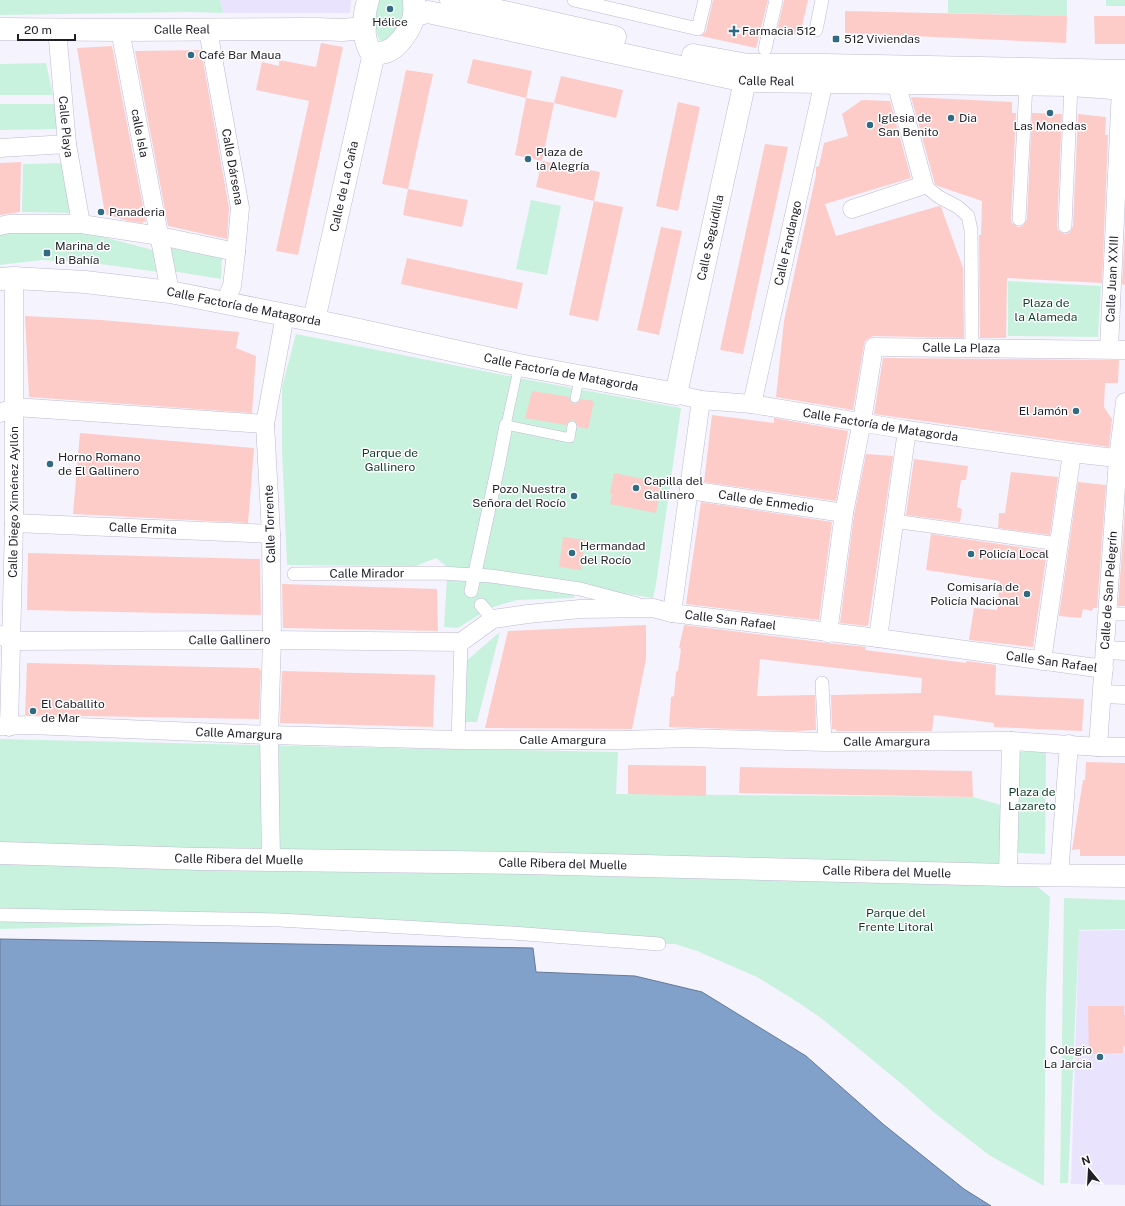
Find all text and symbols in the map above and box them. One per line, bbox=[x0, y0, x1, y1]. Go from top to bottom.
marker: Hélice bbox=[385, 4, 395, 14]
place label: Hélice bbox=[372, 15, 408, 29]
scale bar bbox=[18, 16, 75, 42]
text: 20 m bbox=[24, 23, 52, 37]
street label: Calle Real bbox=[154, 23, 211, 37]
place label: Farmacia 512 bbox=[742, 24, 816, 38]
marker: Farmacia 512 bbox=[729, 26, 739, 36]
place label: 512 Viviendas bbox=[844, 32, 920, 46]
marker: 512 Viviendas bbox=[831, 34, 841, 44]
place label: Café Bar Maua bbox=[199, 48, 281, 62]
marker: Café Bar Maua bbox=[186, 50, 196, 60]
street label: Calle Real bbox=[737, 73, 795, 89]
street label: Calle Playa bbox=[56, 95, 76, 159]
street label: calle Isla bbox=[128, 108, 151, 159]
marker: Las Monedas bbox=[1045, 108, 1055, 118]
place label: Iglesia de San Benito bbox=[878, 111, 939, 139]
place label: Dia bbox=[959, 111, 977, 125]
marker: Dia bbox=[946, 113, 956, 123]
place label: Las Monedas bbox=[1013, 119, 1087, 133]
marker: Iglesia de San Benito bbox=[865, 120, 875, 130]
street label: Calle Dársena bbox=[219, 127, 246, 206]
street label: Calle de La Caña bbox=[327, 140, 361, 233]
place label: Plaza de la Alegría bbox=[536, 145, 589, 173]
marker: Plaza de la Alegría bbox=[523, 154, 533, 164]
street label: Calle Seguidilla bbox=[694, 194, 727, 282]
street label: Calle Fandango bbox=[772, 199, 804, 287]
place label: Panaderia bbox=[109, 205, 165, 219]
marker: Panaderia bbox=[96, 207, 106, 217]
street label: Calle Juan XXIII bbox=[1103, 235, 1121, 323]
place label: Marina de la Bahía bbox=[55, 239, 110, 267]
marker: Marina de la Bahía bbox=[42, 248, 52, 258]
street label: Calle Factoría de Matagorda bbox=[165, 284, 322, 329]
park label: Plaza de la Alameda bbox=[1015, 296, 1077, 324]
street label: Calle La Plaza bbox=[922, 341, 1000, 356]
street label: Calle Factoría de Matagorda bbox=[482, 350, 640, 394]
place label: El Jamón bbox=[1019, 404, 1068, 418]
street label: Calle Factoría de Matagorda bbox=[802, 406, 959, 444]
marker: El Jamón bbox=[1071, 406, 1081, 416]
street label: Calle Diego Ximénez Ayllón bbox=[6, 426, 21, 578]
park label: Parque de Gallinero bbox=[362, 446, 418, 474]
place label: Horno Romano de El Gallinero bbox=[58, 450, 141, 478]
marker: Horno Romano de El Gallinero bbox=[45, 459, 55, 469]
place label: Capilla del Gallinero bbox=[644, 474, 703, 502]
place label: Pozo Nuestra Señora del Rocío bbox=[472, 482, 566, 510]
marker: Capilla del Gallinero bbox=[631, 483, 641, 493]
street label: Calle Torrente bbox=[262, 484, 278, 563]
street label: Calle de Enmedio bbox=[717, 487, 815, 515]
marker: Pozo Nuestra Señora del Rocío bbox=[569, 491, 579, 501]
street label: Calle Ermita bbox=[109, 520, 177, 537]
street label: Calle de San Pelegrín bbox=[1098, 530, 1120, 650]
place label: Hermandad del Rocío bbox=[580, 539, 645, 567]
place label: Policía Local bbox=[979, 547, 1049, 561]
marker: Hermandad del Rocío bbox=[567, 548, 577, 558]
marker: Policía Local bbox=[966, 549, 976, 559]
street label: Calle Mirador bbox=[330, 566, 405, 581]
place label: Comisaría de Policía Nacional bbox=[930, 580, 1019, 608]
marker: Comisaría de Policía Nacional bbox=[1022, 589, 1032, 599]
street label: Calle San Rafael bbox=[684, 608, 777, 633]
street label: Calle Gallinero bbox=[189, 633, 271, 647]
street label: Calle San Rafael bbox=[1005, 649, 1099, 675]
place label: El Caballito de Mar bbox=[41, 697, 105, 725]
marker: El Caballito de Mar bbox=[28, 706, 38, 716]
street label: Calle Amargura bbox=[195, 725, 282, 742]
street label: Calle Amargura bbox=[519, 733, 606, 747]
street label: Calle Amargura bbox=[843, 734, 930, 749]
park label: Plaza de Lazareto bbox=[1008, 785, 1056, 813]
street label: Calle Ribera del Muelle bbox=[174, 851, 304, 867]
street label: Calle Ribera del Muelle bbox=[498, 856, 628, 873]
street label: Calle Ribera del Muelle bbox=[822, 863, 952, 881]
park label: Parque del Frente Litoral bbox=[858, 906, 934, 934]
place label: Colegio La Jarcia bbox=[1044, 1043, 1092, 1071]
marker: Colegio La Jarcia bbox=[1095, 1052, 1105, 1062]
north arrow bbox=[1069, 1150, 1109, 1190]
text: N bbox=[1080, 1153, 1092, 1168]

